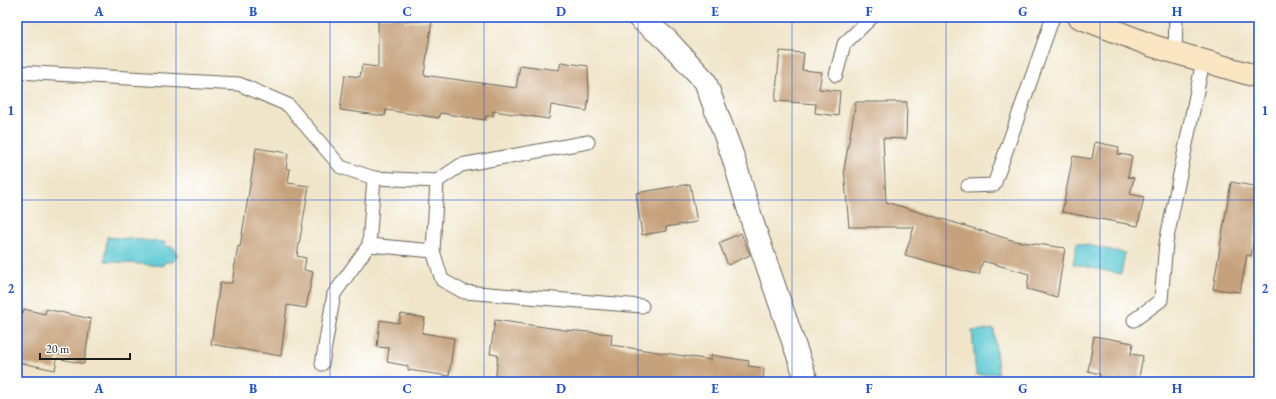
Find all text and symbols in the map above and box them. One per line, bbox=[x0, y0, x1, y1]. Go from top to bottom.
text: A bbox=[93, 3, 104, 20]
text: B bbox=[249, 3, 257, 20]
text: C bbox=[402, 3, 412, 20]
text: D bbox=[556, 3, 566, 20]
text: E bbox=[711, 3, 719, 20]
text: F bbox=[865, 3, 873, 20]
text: G bbox=[1018, 3, 1028, 20]
text: H bbox=[1172, 3, 1183, 20]
text: 1 bbox=[8, 102, 15, 119]
text: 1 bbox=[1262, 102, 1269, 119]
text: 2 bbox=[8, 280, 15, 297]
text: 2 bbox=[1262, 280, 1269, 297]
scale bar bbox=[40, 335, 130, 361]
text: 20 m bbox=[46, 341, 70, 357]
text: A bbox=[93, 380, 104, 397]
text: B bbox=[249, 380, 257, 397]
text: C bbox=[402, 380, 412, 397]
text: D bbox=[556, 380, 566, 397]
text: E bbox=[711, 380, 719, 397]
text: F bbox=[865, 380, 873, 397]
text: G bbox=[1018, 380, 1028, 397]
text: H bbox=[1172, 380, 1183, 397]

